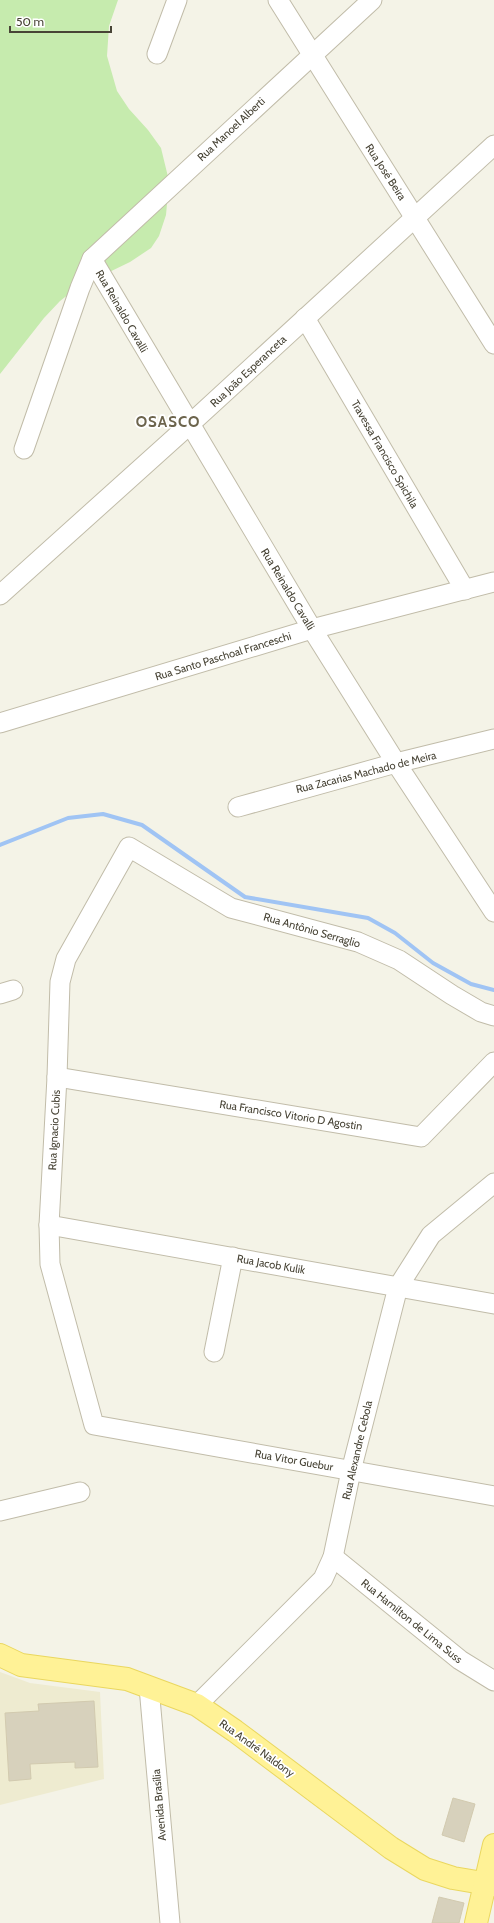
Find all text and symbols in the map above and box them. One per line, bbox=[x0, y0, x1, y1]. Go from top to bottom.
scale bar bbox=[10, 8, 111, 34]
text: 50 m bbox=[16, 14, 44, 29]
street label: Rua Manoel Alberti bbox=[194, 94, 268, 164]
street label: Rua José Beira bbox=[363, 141, 410, 204]
street label: Rua Reinaldo Cavalli bbox=[93, 267, 151, 355]
street label: Rua João Esperanceta bbox=[207, 332, 290, 410]
street label: Travessa Francisco Spichila bbox=[348, 397, 422, 511]
district label: OSASCO bbox=[136, 413, 200, 431]
street label: Rua Reinaldo Cavalli bbox=[258, 546, 318, 632]
street label: Rua Santo Paschoal Franceschi bbox=[153, 629, 293, 683]
street label: Rua Zacarias Machado de Meira bbox=[294, 748, 438, 796]
street label: Rua Antônio Serraglio bbox=[262, 909, 362, 951]
street label: Rua Ignacio Cubis bbox=[45, 1089, 63, 1171]
street label: Rua Francisco Vitorio D Agostin bbox=[219, 1097, 363, 1133]
street label: Rua Jacob Kulik bbox=[236, 1251, 306, 1277]
street label: Rua Alexandre Cebola bbox=[339, 1398, 375, 1501]
street label: Rua Vitor Guebur bbox=[254, 1446, 335, 1474]
street label: Rua Hamilton de Lima Suss bbox=[358, 1576, 466, 1667]
street label: Rua André Naldony bbox=[217, 1716, 298, 1780]
street label: Avenida Brasília bbox=[149, 1768, 169, 1841]

